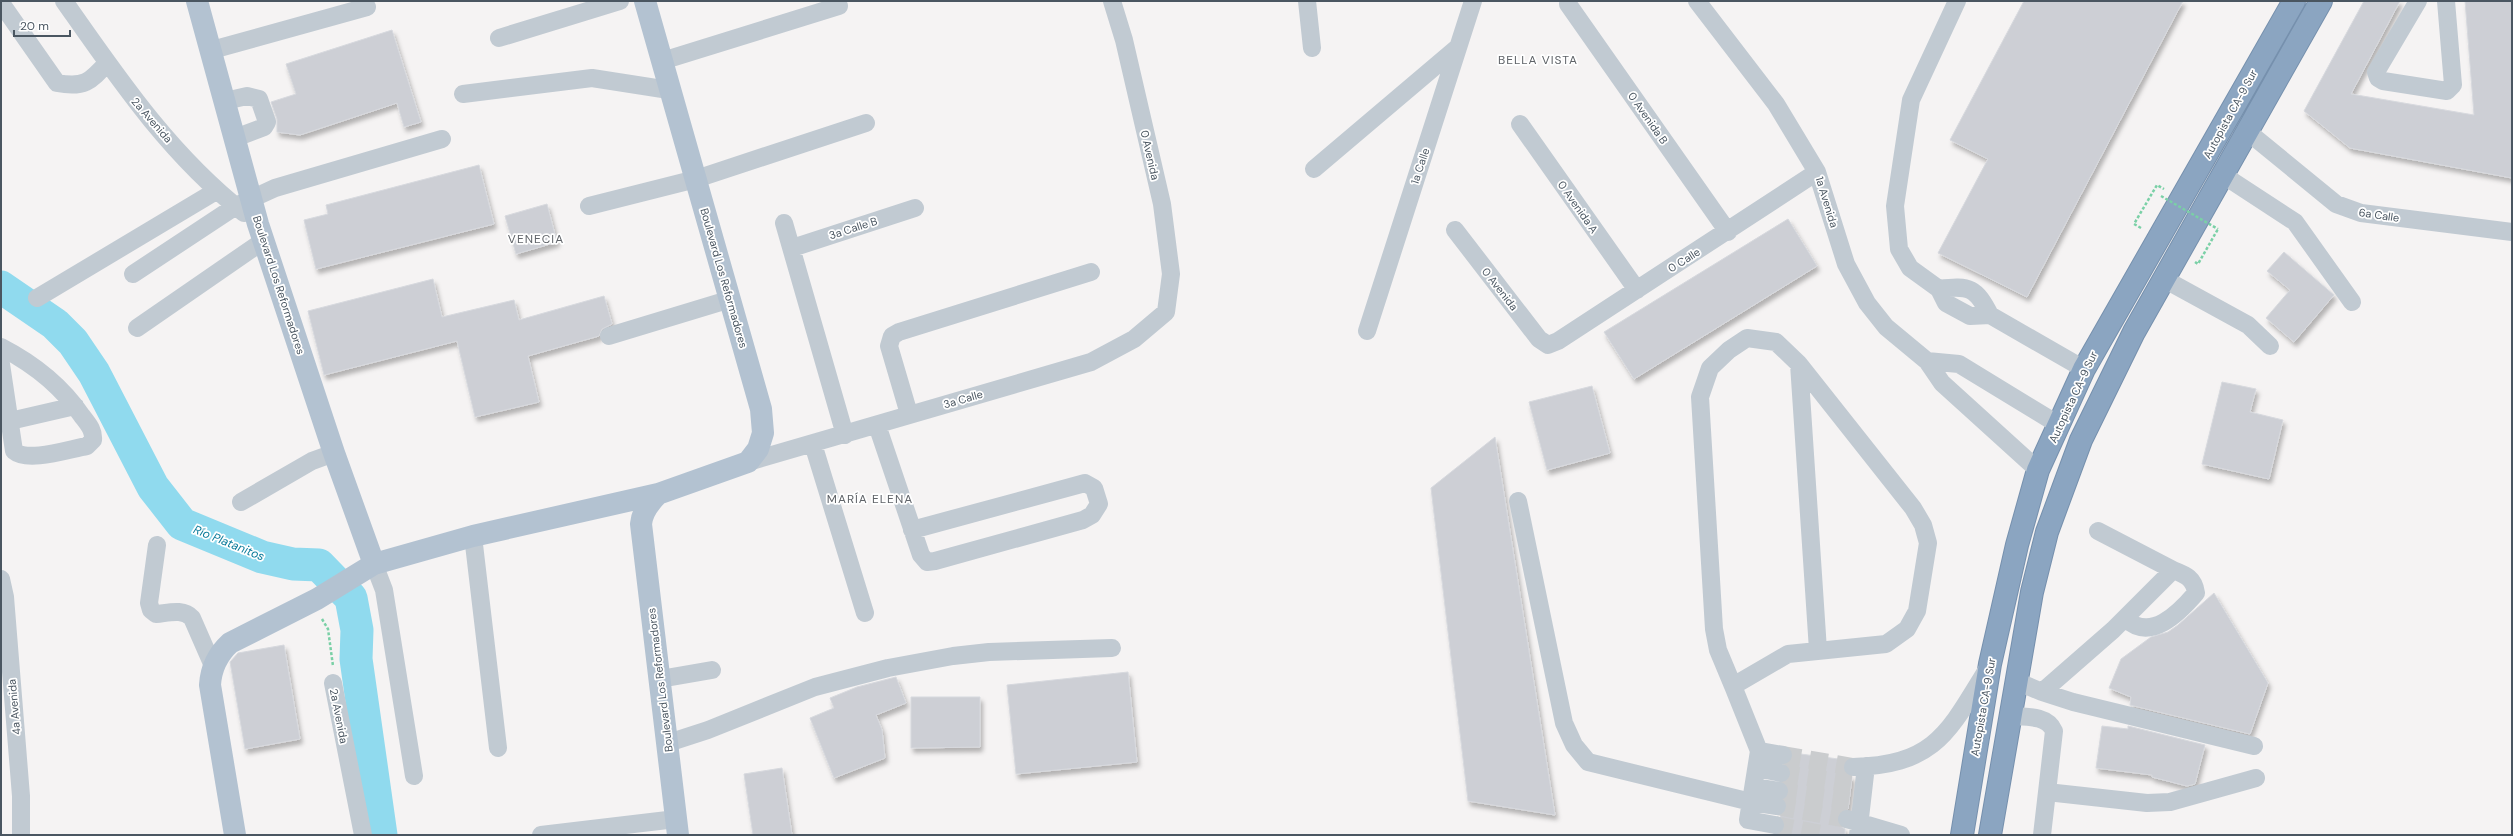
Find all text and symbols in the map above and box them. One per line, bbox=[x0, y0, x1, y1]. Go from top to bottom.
scale bar bbox=[14, 12, 70, 38]
text: 20 m bbox=[20, 18, 49, 34]
district label: BELLA VISTA bbox=[1498, 52, 1578, 68]
street label: Autopista CA-9 Sur bbox=[2200, 67, 2260, 161]
street label: 0 Avenida B bbox=[1625, 89, 1671, 147]
street label: 2a Avenida bbox=[128, 94, 176, 146]
street label: 0 Avenida bbox=[1137, 129, 1163, 181]
street label: 1a Calle bbox=[1408, 146, 1432, 186]
street label: 1a Avenida bbox=[1813, 175, 1841, 229]
street label: 0 Avenida A bbox=[1555, 178, 1601, 236]
street label: 6a Calle bbox=[2358, 205, 2400, 225]
street label: Boulevard Los Reformadores bbox=[697, 206, 751, 350]
street label: Boulevard Los Reformadores bbox=[250, 214, 308, 356]
street label: 3a Calle B bbox=[827, 214, 879, 242]
district label: VENECIA bbox=[508, 231, 564, 247]
street label: 0 Calle bbox=[1665, 245, 1703, 275]
street label: 0 Avenida bbox=[1479, 265, 1521, 313]
street label: Autopista CA-9 Sur bbox=[2046, 349, 2100, 445]
street label: 3a Calle bbox=[942, 387, 984, 411]
district label: MARÍA ELENA bbox=[827, 491, 913, 507]
water label: Río Platanitos bbox=[191, 521, 267, 565]
street label: Boulevard Los Reformadores bbox=[644, 607, 676, 753]
street label: Autopista CA-9 Sur bbox=[1967, 657, 1999, 757]
street label: 4a Avenida bbox=[5, 679, 23, 735]
street label: 2a Avenida bbox=[327, 687, 351, 745]

